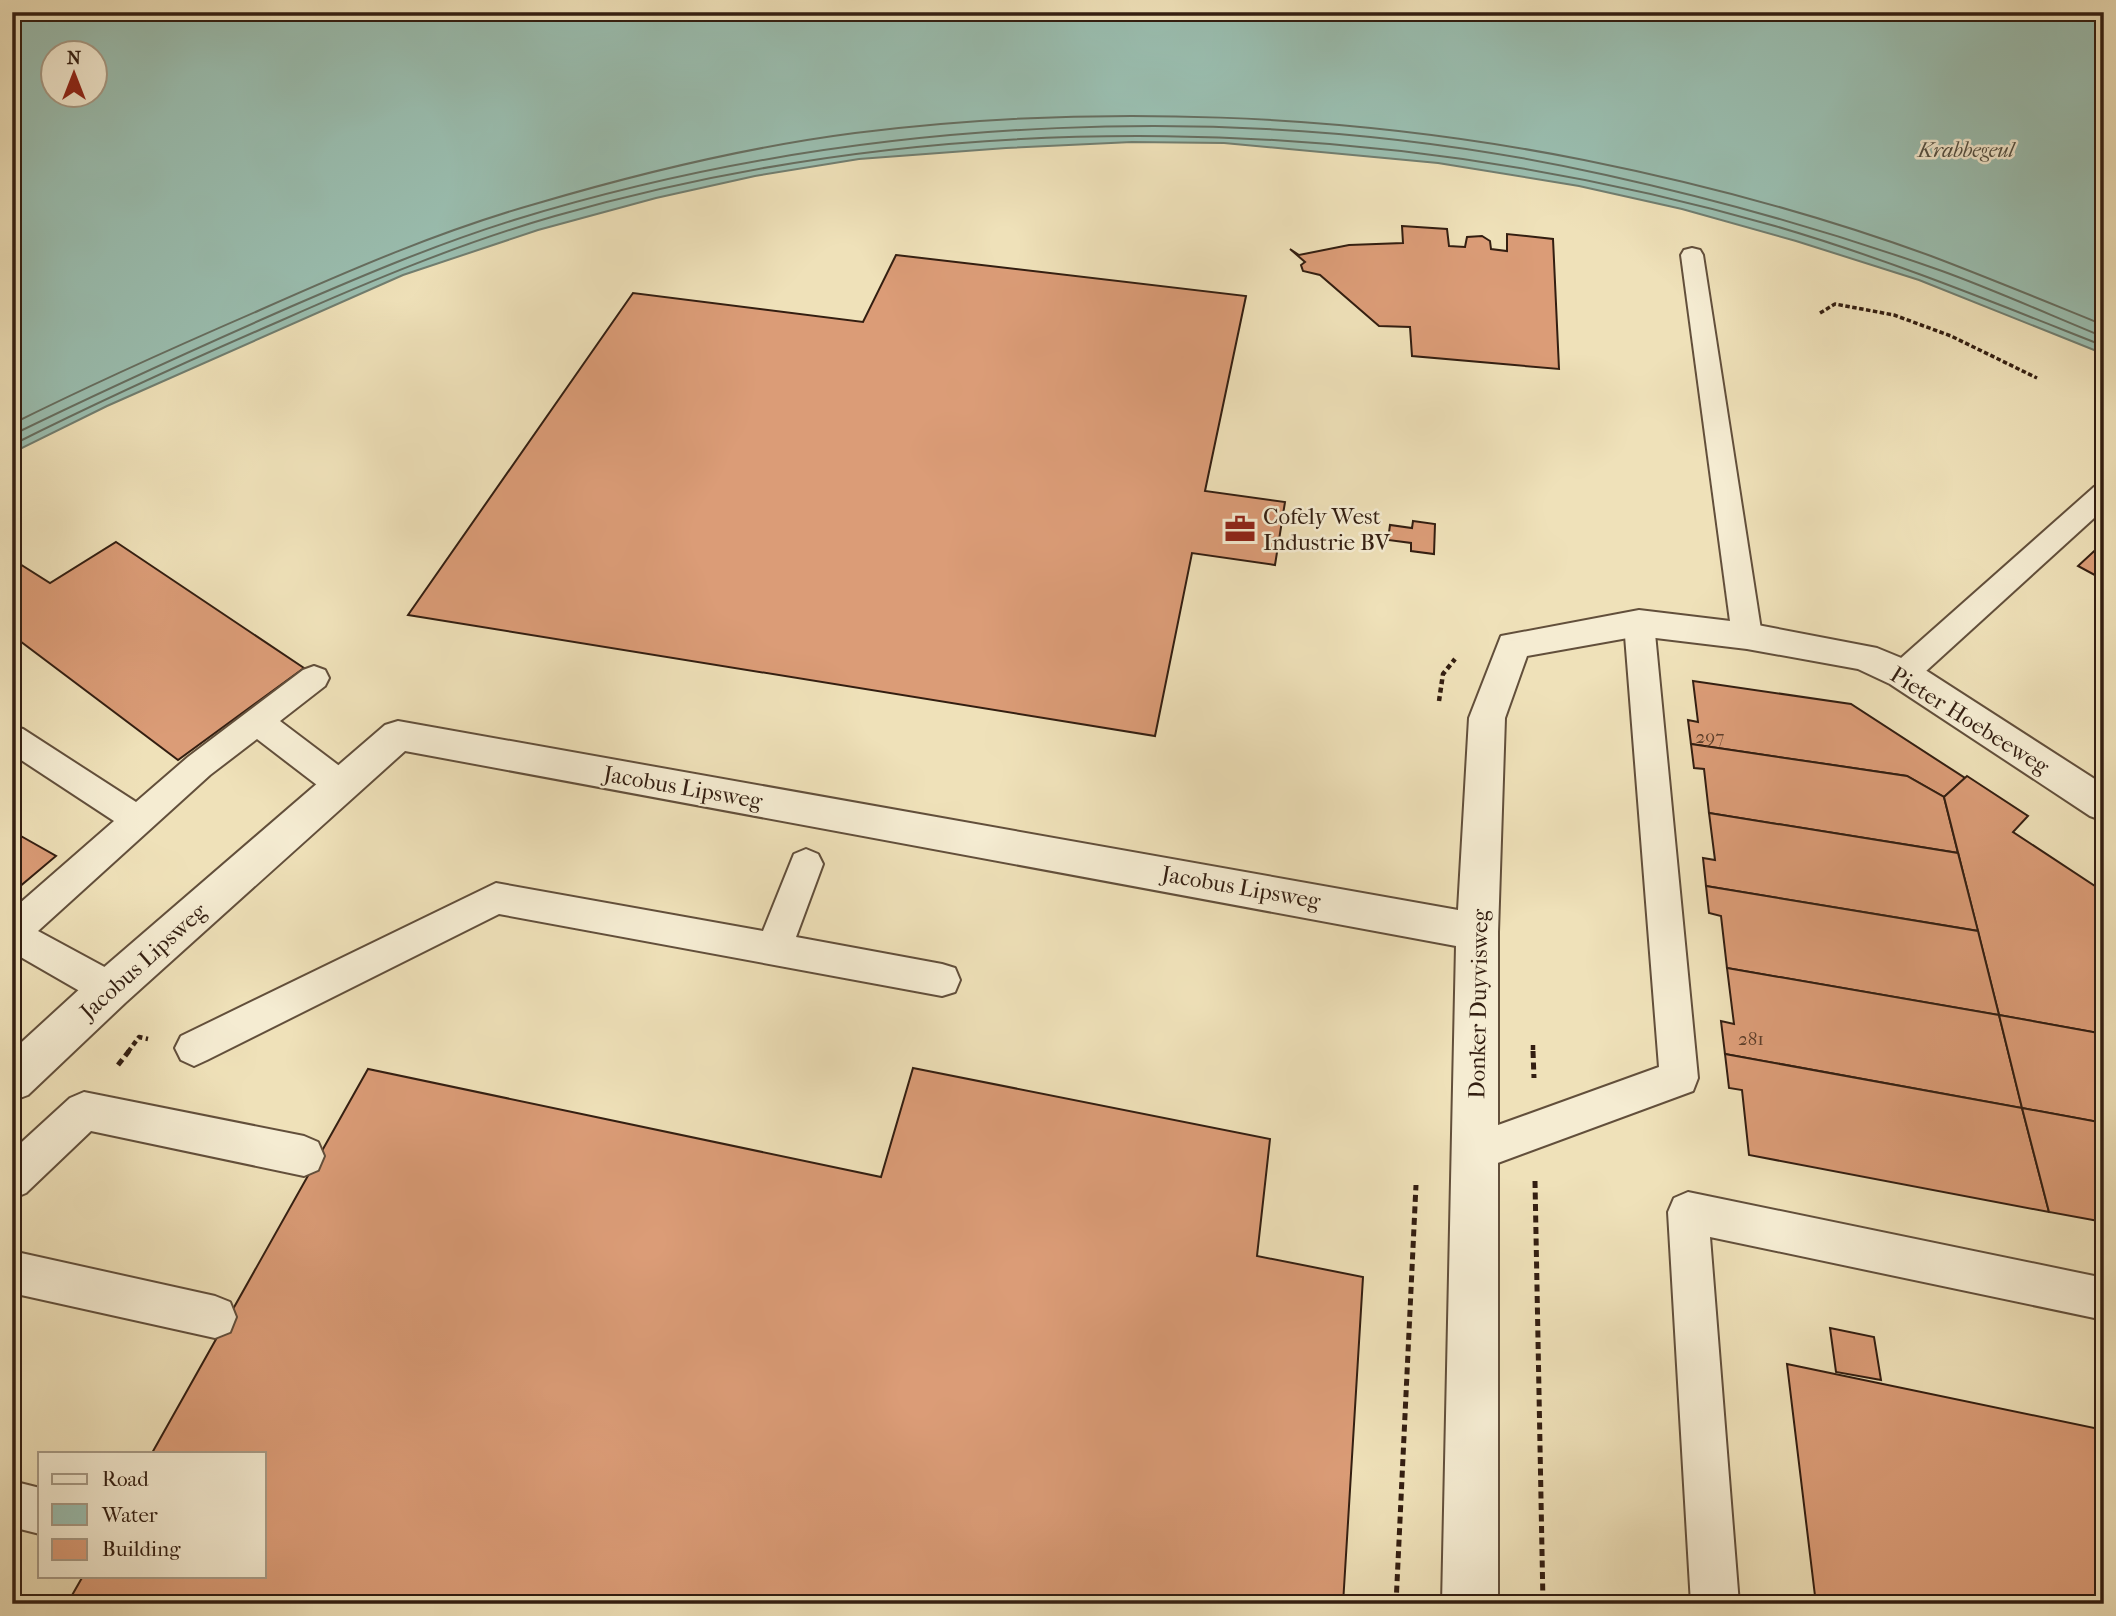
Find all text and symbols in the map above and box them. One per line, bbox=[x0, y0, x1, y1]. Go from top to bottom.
north arrow bbox=[38, 38, 108, 108]
text: N bbox=[67, 47, 82, 69]
water label: Krabbegeul bbox=[1916, 138, 2017, 162]
place label: Cofely West Industrie BV bbox=[1263, 503, 1391, 556]
office icon: Cofely West Industrie BV bbox=[1223, 512, 1257, 546]
street label: Pieter Hoebeeweg bbox=[1885, 661, 2055, 780]
house number: 297 bbox=[1696, 726, 1724, 748]
street label: Jacobus Lipsweg bbox=[599, 760, 765, 815]
street label: Jacobus Lipsweg bbox=[1157, 860, 1323, 915]
street label: Jacobus Lipsweg bbox=[73, 897, 213, 1027]
street label: Donker Duyvisweg bbox=[1463, 908, 1494, 1099]
house number: 281 bbox=[1738, 1028, 1764, 1050]
legend bbox=[38, 1452, 266, 1578]
text: Road bbox=[102, 1467, 149, 1491]
text: Water bbox=[101, 1503, 158, 1527]
text: Building bbox=[102, 1537, 181, 1561]

